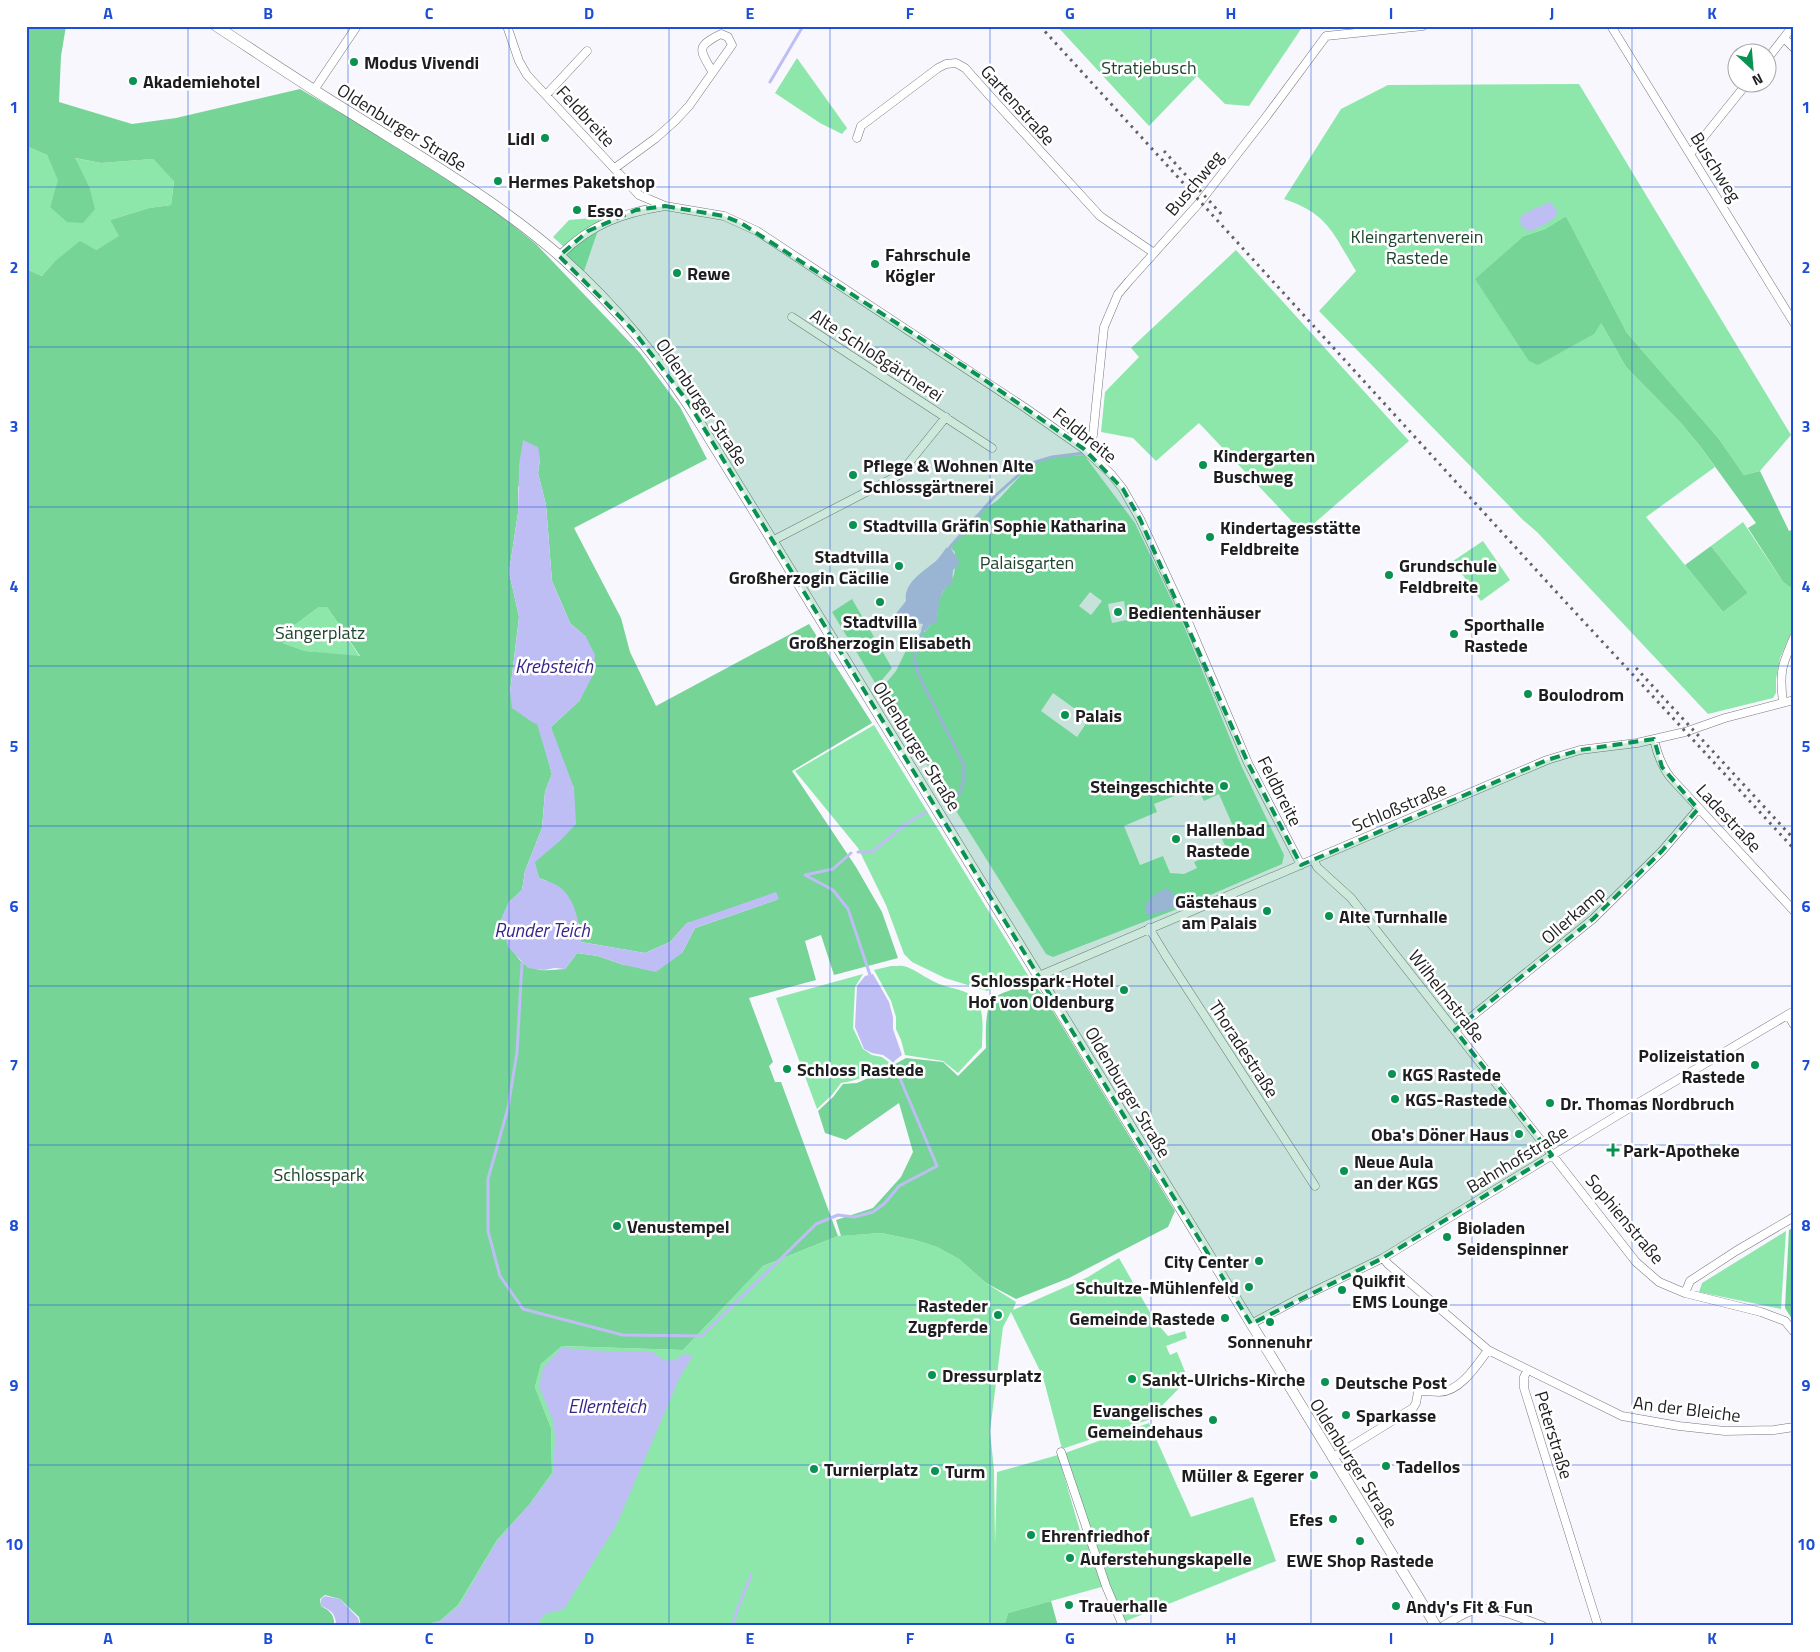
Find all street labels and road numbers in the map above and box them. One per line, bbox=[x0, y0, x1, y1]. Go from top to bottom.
street label: Gartenstraße bbox=[974, 59, 1062, 151]
street label: Oldenburger Straße bbox=[332, 76, 472, 178]
street label: Feldbreite bbox=[550, 79, 622, 153]
street label: Buschweg bbox=[1684, 127, 1748, 207]
street label: Buschweg bbox=[1158, 144, 1230, 222]
street label: Alte Schloßgärtnerei bbox=[805, 302, 949, 408]
street label: Oldenburger Straße bbox=[649, 333, 755, 471]
street label: Feldbreite bbox=[1047, 401, 1123, 469]
street label: Oldenburger Straße bbox=[866, 676, 968, 816]
street label: Feldbreite bbox=[1251, 751, 1309, 831]
street label: Schloßstraße bbox=[1347, 775, 1451, 839]
street label: Ladestraße bbox=[1690, 777, 1768, 859]
street label: Ollerkamp bbox=[1535, 879, 1611, 951]
street label: Wilhelmstraße bbox=[1402, 944, 1492, 1048]
street label: Thoradestraße bbox=[1202, 995, 1286, 1103]
street label: Oldenburger Straße bbox=[1078, 1021, 1178, 1163]
street label: Bahnhofstraße bbox=[1461, 1118, 1573, 1200]
street label: Sophienstraße bbox=[1579, 1168, 1671, 1270]
street label: Peterstraße bbox=[1528, 1388, 1580, 1482]
street label: An der Bleiche bbox=[1632, 1389, 1742, 1429]
street label: Oldenburger Straße bbox=[1303, 1393, 1405, 1533]

